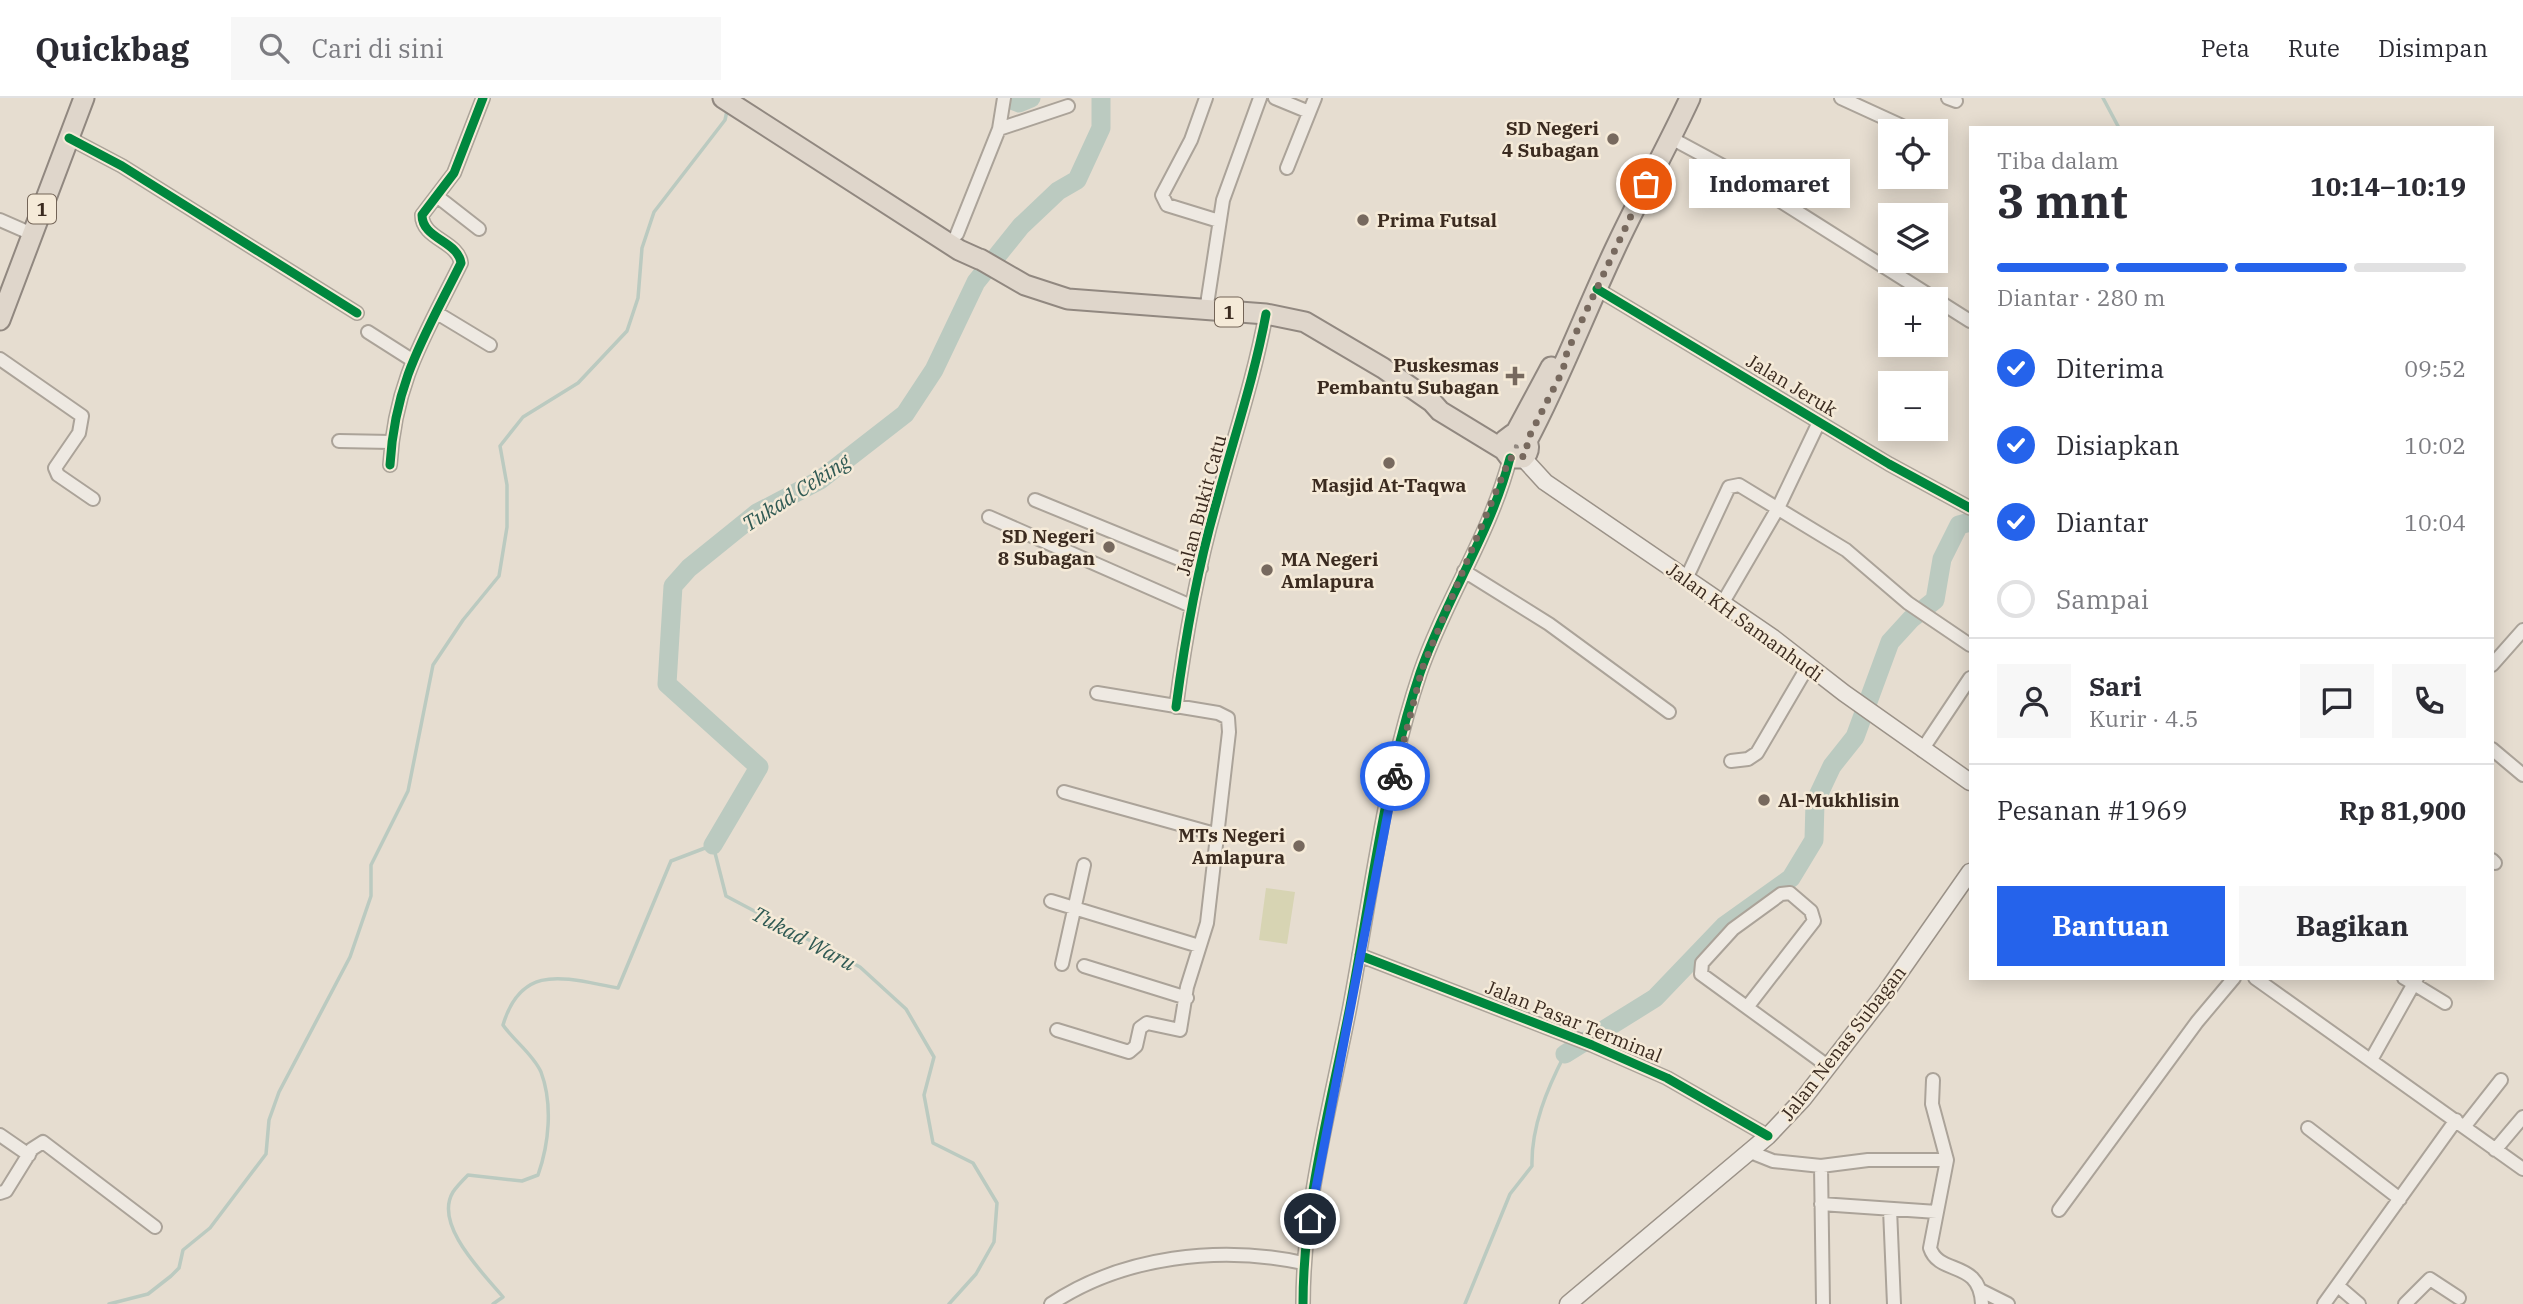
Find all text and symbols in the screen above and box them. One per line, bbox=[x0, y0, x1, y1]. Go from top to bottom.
search box bbox=[231, 17, 721, 80]
text: Quickbag bbox=[35, 27, 189, 70]
icon: search bbox=[255, 29, 293, 67]
text: Cari di sini bbox=[311, 31, 444, 65]
text: Peta bbox=[2201, 32, 2250, 64]
text: Rute bbox=[2288, 32, 2340, 64]
text: Disimpan bbox=[2378, 32, 2488, 64]
place label: SD Negeri 4 Subagan bbox=[1502, 116, 1599, 162]
map controls bbox=[1878, 119, 1948, 441]
button: locate bbox=[1878, 119, 1948, 189]
marker: SD Negeri 4 Subagan bbox=[1605, 131, 1621, 147]
text: Tiba dalam bbox=[1997, 145, 2119, 175]
pin bbox=[1616, 154, 1676, 214]
callout: Indomaret bbox=[1688, 160, 1849, 208]
icon: bag bbox=[1627, 165, 1665, 203]
text: Indomaret bbox=[1709, 168, 1830, 198]
text: 10:14–10:19 bbox=[2310, 169, 2466, 203]
text: 3 mnt bbox=[1997, 171, 2128, 231]
road number: 1 bbox=[28, 194, 56, 224]
button: layers bbox=[1878, 203, 1948, 273]
place label: Prima Futsal bbox=[1377, 208, 1497, 232]
marker: Prima Futsal bbox=[1355, 212, 1371, 228]
text: Diantar · 280 m bbox=[1997, 282, 2165, 312]
button: + bbox=[1878, 287, 1948, 357]
road number: 1 bbox=[1215, 298, 1243, 327]
street label: Jalan Jeruk bbox=[1742, 348, 1842, 422]
icon: check bbox=[1997, 349, 2035, 387]
text: Diterima bbox=[2056, 351, 2164, 385]
place label: Puskesmas Pembantu Subagan bbox=[1317, 353, 1499, 399]
text: 09:52 bbox=[2404, 353, 2466, 383]
marker: Puskesmas Pembantu Subagan bbox=[1505, 366, 1525, 386]
button: − bbox=[1878, 371, 1948, 441]
icon: check bbox=[1997, 426, 2035, 464]
text: Disiapkan bbox=[2056, 428, 2180, 462]
text: 10:02 bbox=[2404, 430, 2466, 460]
street label: Jalan Bukit Catu bbox=[1171, 432, 1231, 578]
water label: Tukad Ceking bbox=[737, 446, 856, 537]
marker: Masjid At-Taqwa bbox=[1381, 455, 1397, 471]
place label: Masjid At-Taqwa bbox=[1312, 473, 1467, 497]
icon: check bbox=[1997, 503, 2035, 541]
text: Diantar bbox=[2056, 505, 2148, 539]
text: 10:04 bbox=[2404, 507, 2466, 537]
place label: SD Negeri 8 Subagan bbox=[998, 524, 1095, 570]
marker: SD Negeri 8 Subagan bbox=[1101, 539, 1117, 555]
place label: MA Negeri Amlapura bbox=[1281, 547, 1378, 593]
street label: Jalan KH Samanhudi bbox=[1662, 557, 1828, 687]
marker: MA Negeri Amlapura bbox=[1259, 562, 1275, 578]
text: Sampai bbox=[2056, 582, 2149, 616]
button: person bbox=[1997, 664, 2071, 738]
button: chat bbox=[2300, 664, 2374, 738]
button: phone bbox=[2392, 664, 2466, 738]
text: Sari bbox=[2089, 669, 2142, 703]
text: Kurir · 4.5 bbox=[2089, 703, 2198, 733]
courier bbox=[1360, 741, 1430, 811]
icon: bike bbox=[1376, 757, 1414, 795]
place label: Al-Mukhlisin bbox=[1778, 788, 1900, 812]
marker: Al-Mukhlisin bbox=[1756, 792, 1772, 808]
text: Pesanan #1969 bbox=[1997, 793, 2187, 827]
text: Rp 81,900 bbox=[2339, 793, 2466, 827]
place label: MTs Negeri Amlapura bbox=[1178, 823, 1285, 869]
marker: MTs Negeri Amlapura bbox=[1291, 838, 1307, 854]
button: Bantuan bbox=[1997, 886, 2225, 966]
button: Bagikan bbox=[2239, 886, 2466, 966]
water label: Tukad Waru bbox=[747, 899, 861, 977]
street label: Jalan Nenas Subagan bbox=[1775, 961, 1911, 1125]
street label: Jalan Pasar Terminal bbox=[1482, 975, 1666, 1068]
pin bbox=[1280, 1189, 1340, 1249]
icon: home bbox=[1291, 1200, 1329, 1238]

